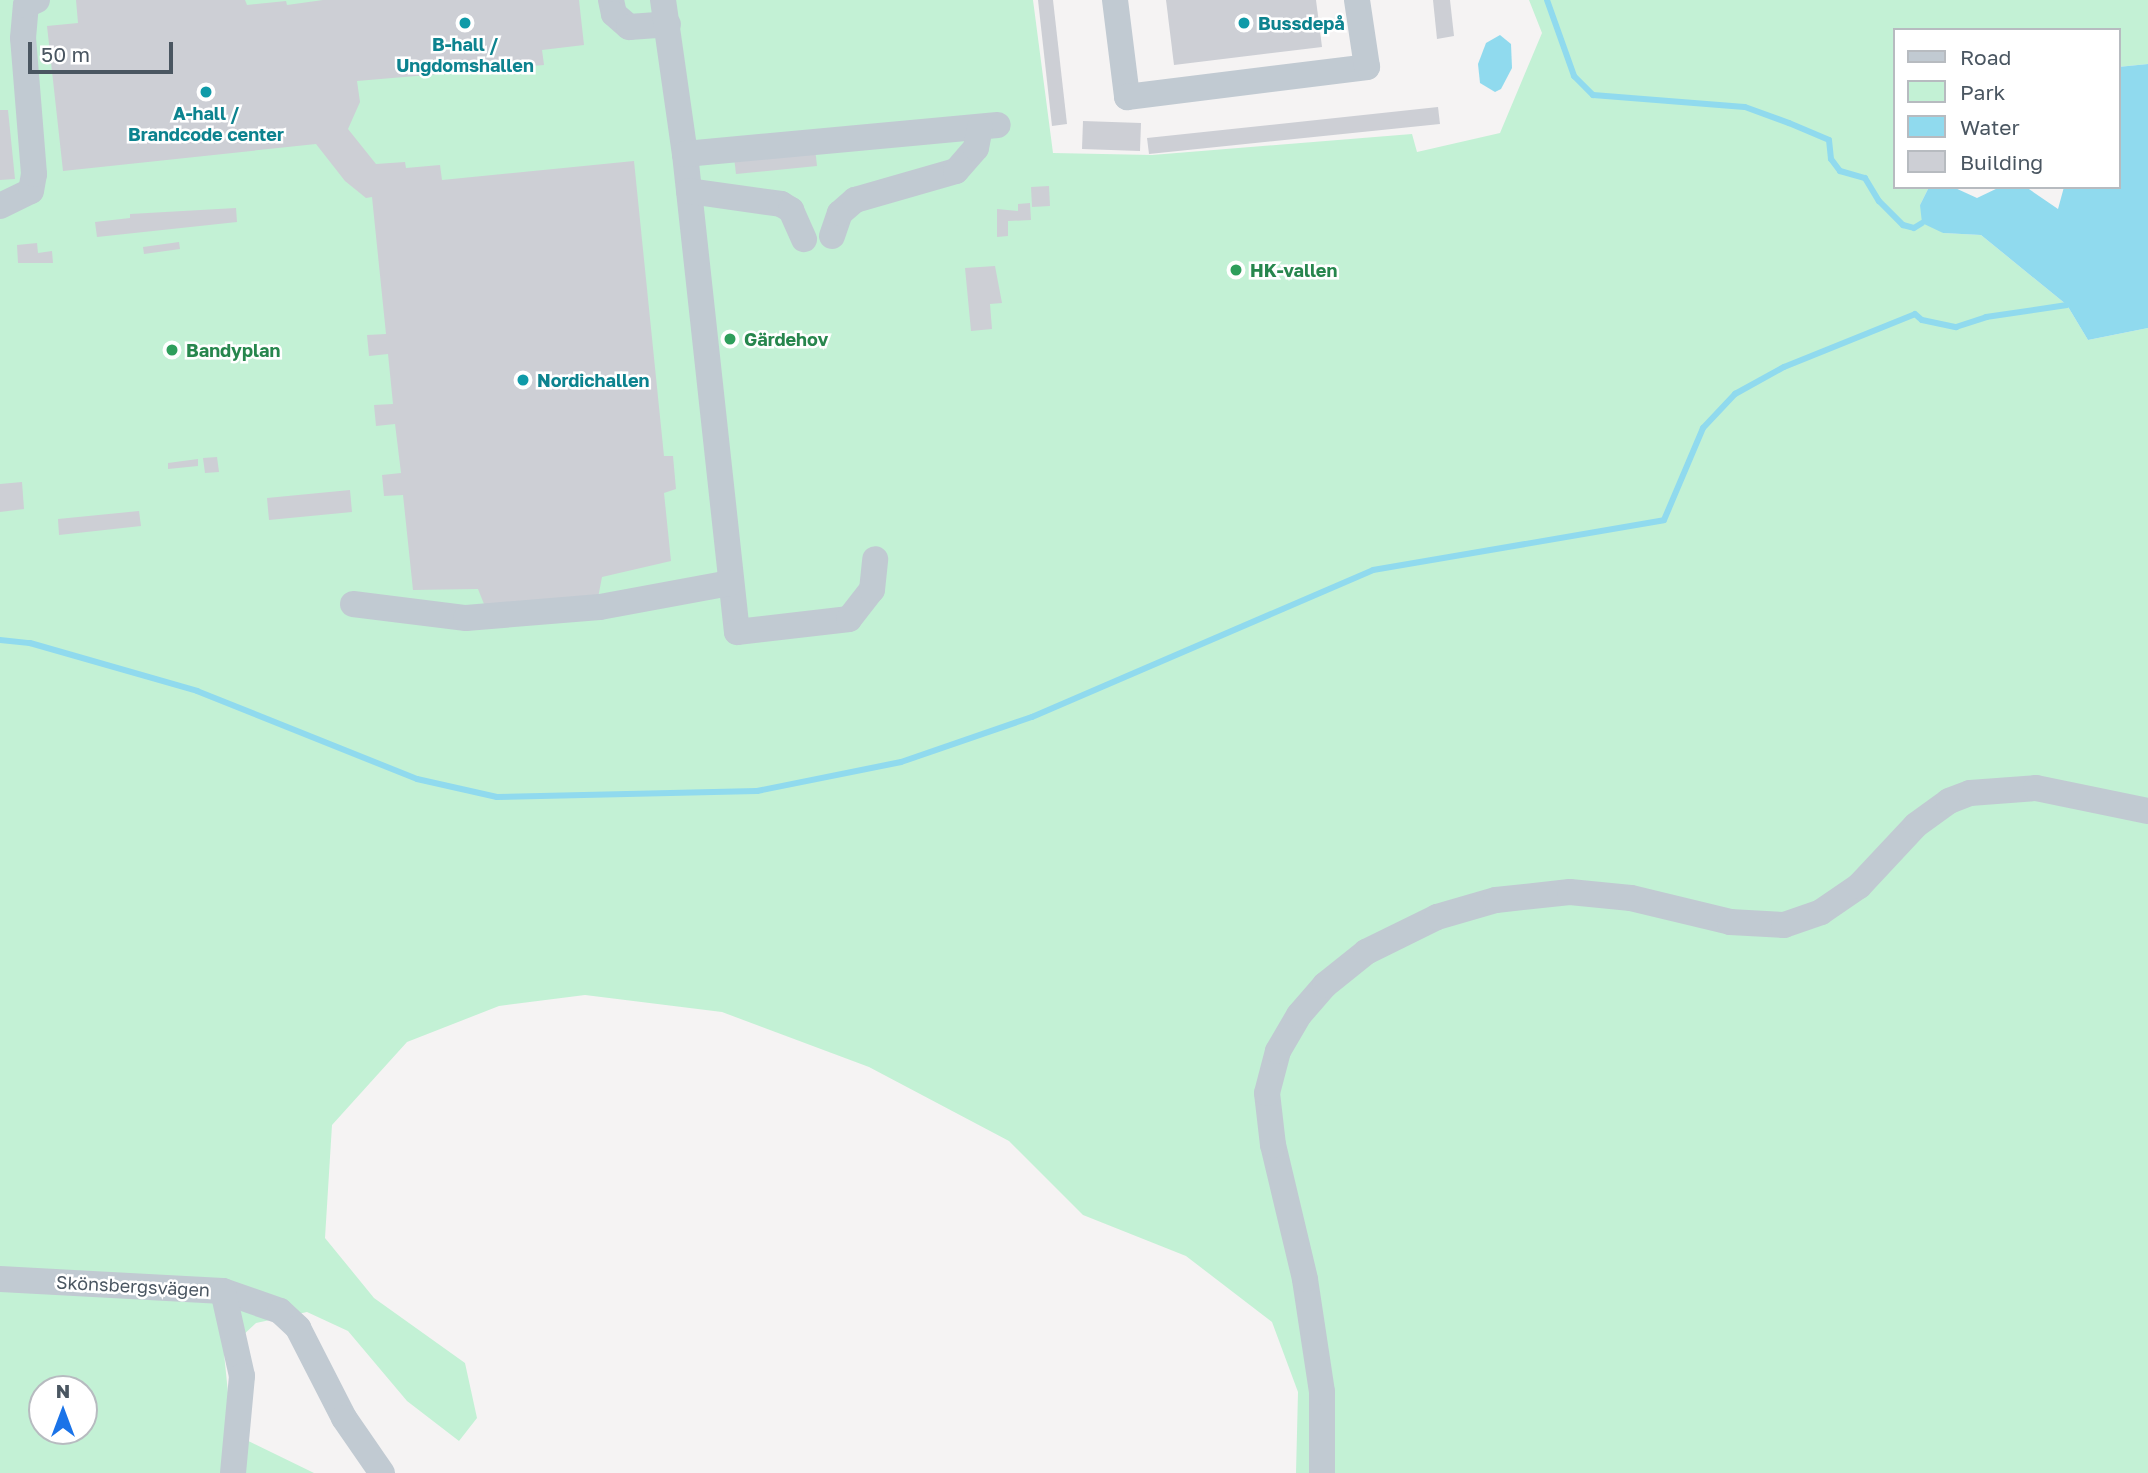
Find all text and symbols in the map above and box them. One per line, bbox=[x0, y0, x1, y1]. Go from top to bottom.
place label: Bussdepå bbox=[1258, 12, 1345, 34]
marker: B-hall / Ungdomshallen bbox=[457, 15, 473, 31]
marker: Bussdepå bbox=[1236, 15, 1252, 31]
scale bar bbox=[32, 28, 177, 72]
legend bbox=[1892, 28, 2120, 189]
place label: B-hall / Ungdomshallen bbox=[396, 34, 534, 76]
text: 50 m bbox=[41, 41, 90, 67]
text: Road bbox=[1960, 44, 2011, 70]
text: Park bbox=[1960, 79, 2005, 105]
marker: A-hall / Brandcode center bbox=[198, 84, 214, 100]
place label: A-hall / Brandcode center bbox=[128, 103, 284, 146]
text: Water bbox=[1960, 114, 2020, 140]
text: Building bbox=[1960, 149, 2043, 175]
place label: HK-vallen bbox=[1250, 259, 1337, 281]
marker: HK-vallen bbox=[1228, 262, 1244, 278]
place label: Gärdehov bbox=[744, 328, 828, 350]
marker: Gärdehov bbox=[722, 331, 738, 347]
place label: Bandyplan bbox=[186, 339, 280, 361]
marker: Bandyplan bbox=[164, 342, 180, 358]
place label: Nordichallen bbox=[537, 369, 649, 391]
marker: Nordichallen bbox=[515, 372, 531, 388]
street label: Skönsbergsvägen bbox=[55, 1271, 211, 1301]
north arrow bbox=[28, 1375, 98, 1445]
text: N bbox=[56, 1379, 70, 1402]

